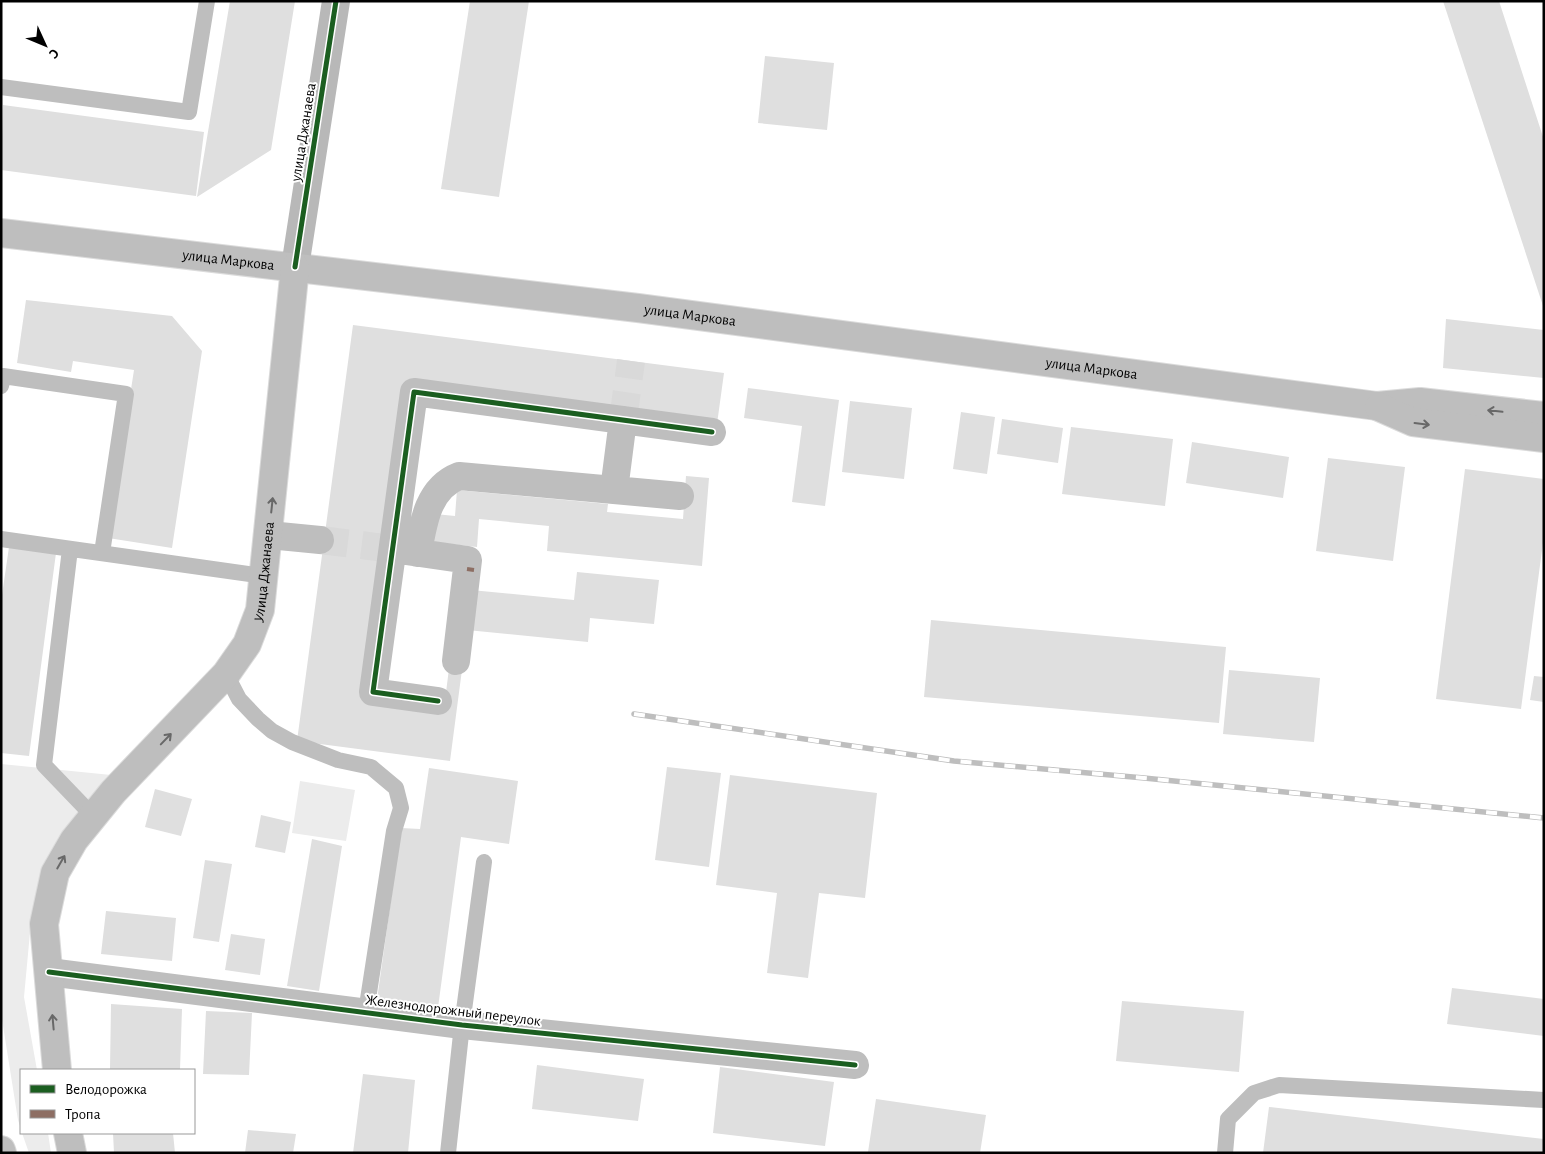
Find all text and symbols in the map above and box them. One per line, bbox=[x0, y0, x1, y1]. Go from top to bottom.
north arrow bbox=[20, 20, 70, 70]
text: С bbox=[46, 46, 61, 61]
street label: улица Джанаева bbox=[288, 82, 319, 183]
street label: улица Маркова bbox=[181, 247, 275, 273]
street label: улица Маркова bbox=[642, 302, 737, 329]
street label: улица Маркова bbox=[1044, 355, 1138, 382]
one-way arrow bbox=[1488, 406, 1504, 416]
one-way arrow bbox=[1414, 419, 1430, 429]
one-way arrow bbox=[267, 497, 277, 513]
street label: улица Джанаева bbox=[249, 521, 277, 624]
one-way arrow bbox=[160, 732, 172, 745]
one-way arrow bbox=[57, 856, 67, 870]
street label: Железнодорожный переулок bbox=[364, 992, 542, 1029]
one-way arrow bbox=[48, 1014, 58, 1030]
legend bbox=[20, 1069, 195, 1134]
text: Велодорожка bbox=[65, 1082, 147, 1097]
text: Тропа bbox=[65, 1107, 101, 1122]

